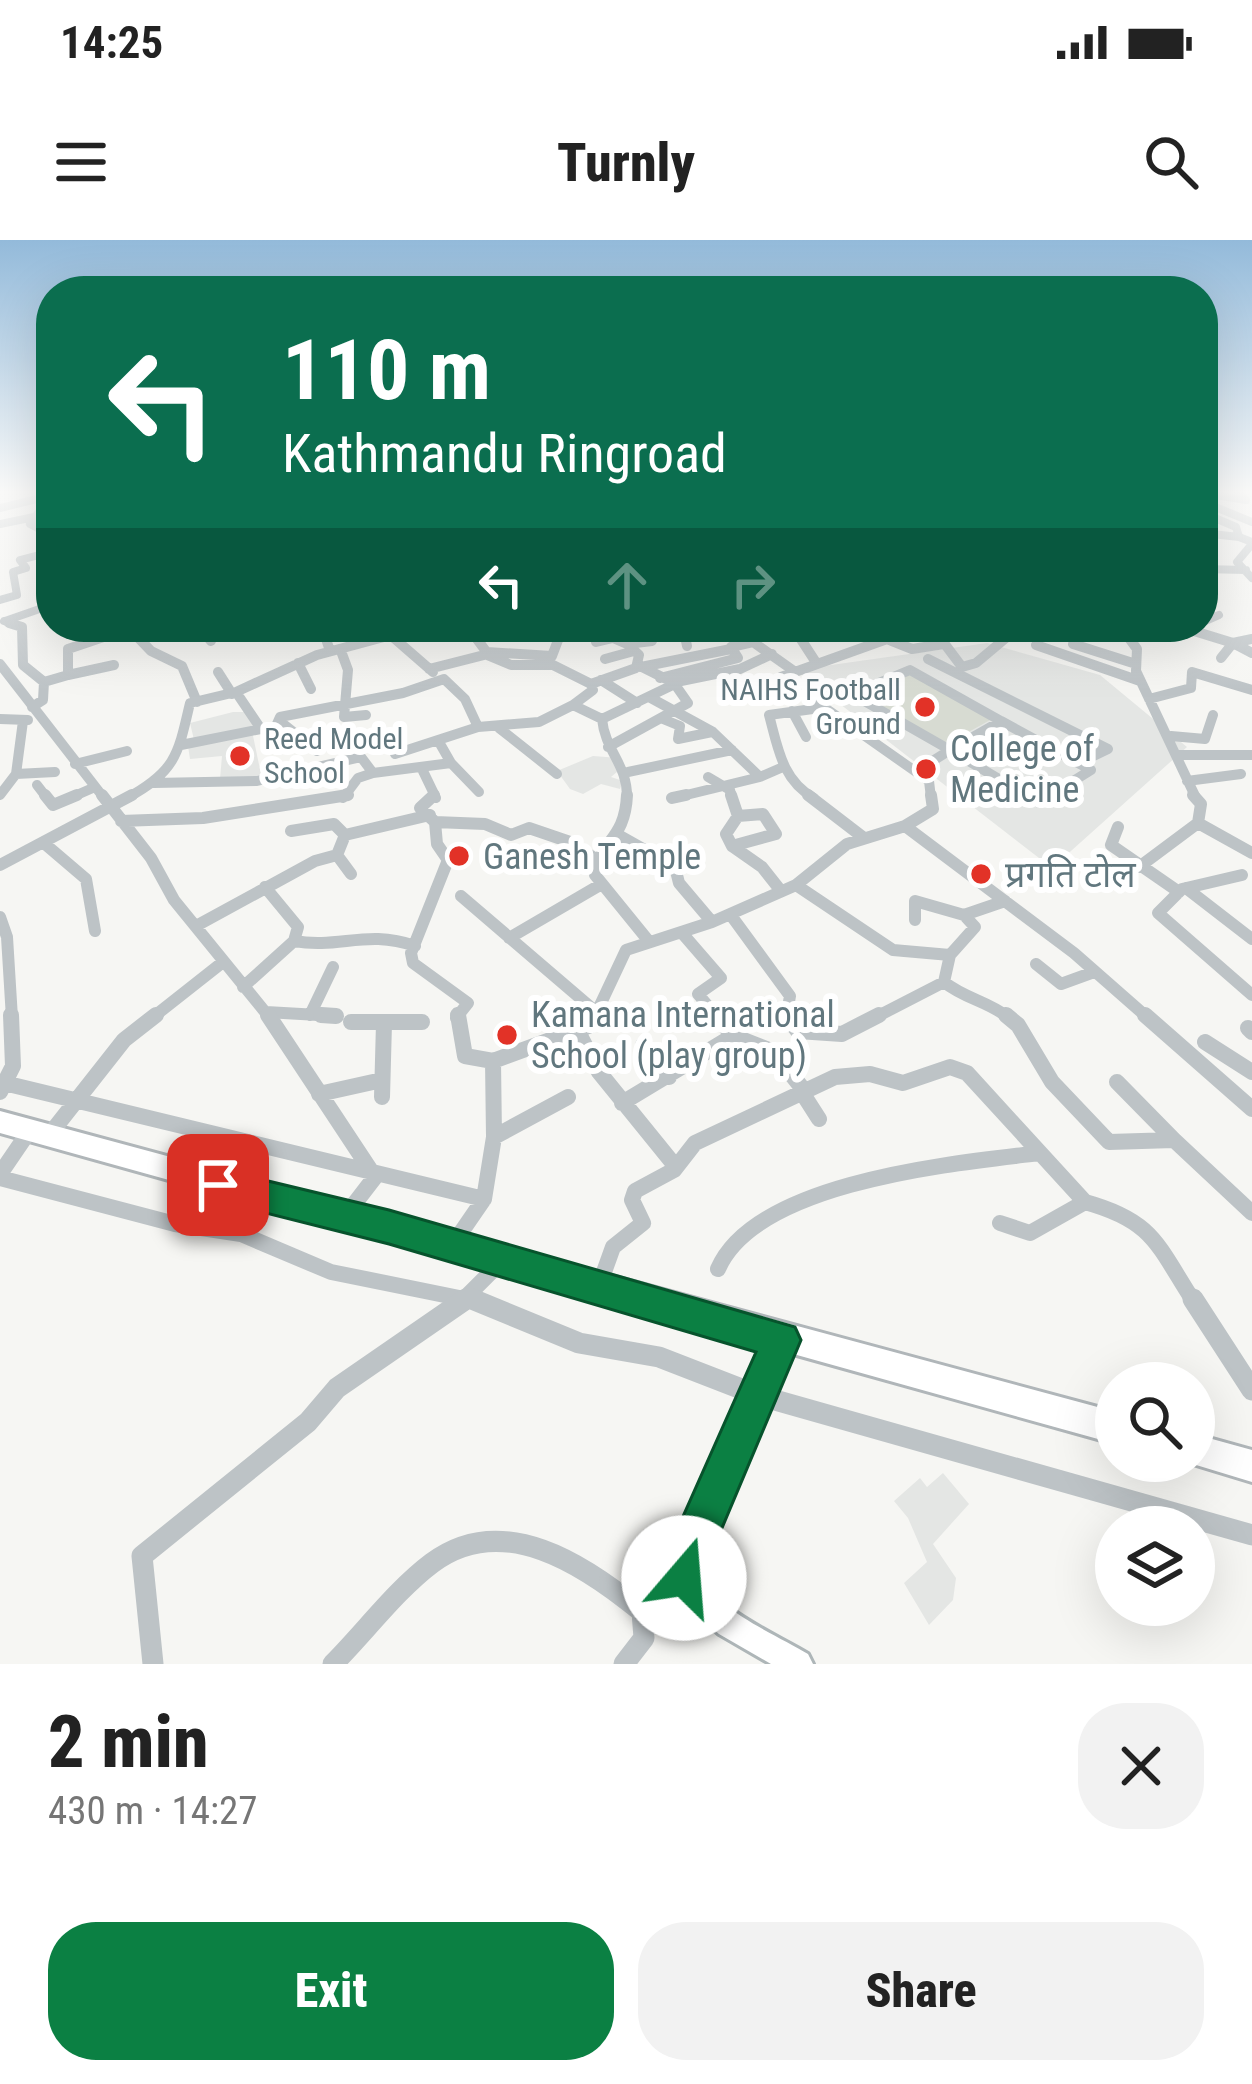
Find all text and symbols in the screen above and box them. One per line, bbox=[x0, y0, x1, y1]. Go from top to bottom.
text: 14:25 bbox=[60, 16, 163, 69]
icon: menu bbox=[48, 129, 114, 195]
icon: search bbox=[1138, 129, 1204, 195]
text: Turnly bbox=[557, 131, 695, 194]
text: 110 m bbox=[282, 321, 491, 420]
icon: left bbox=[84, 324, 240, 480]
text: Kathmandu Ringroad bbox=[282, 422, 727, 485]
icon: left bbox=[468, 552, 534, 618]
icon: ahead bbox=[594, 552, 660, 618]
icon: right bbox=[720, 552, 786, 618]
place label: NAIHS Football Ground bbox=[720, 672, 901, 741]
marker: NAIHS Football Ground bbox=[912, 694, 938, 720]
place label: Reed Model School bbox=[264, 721, 403, 790]
place label: College of Medicine bbox=[950, 728, 1095, 811]
marker: Reed Model School bbox=[227, 743, 253, 769]
marker: College of Medicine bbox=[913, 756, 939, 782]
place label: Ganesh Temple bbox=[483, 836, 701, 878]
marker: Ganesh Temple bbox=[446, 843, 472, 869]
place label: प्रगति टोल bbox=[1005, 854, 1136, 896]
marker: प्रगति टोल bbox=[968, 861, 994, 887]
place label: Kamana International School (play group) bbox=[531, 994, 835, 1077]
marker: Kamana International School (play group) bbox=[494, 1022, 520, 1048]
pin bbox=[167, 1134, 269, 1236]
icon: arrive bbox=[185, 1152, 251, 1218]
map controls bbox=[1095, 1362, 1215, 1626]
button: search bbox=[1095, 1362, 1215, 1482]
button: layers bbox=[1095, 1506, 1215, 1626]
position arrow bbox=[621, 1515, 747, 1641]
text: 2 min bbox=[48, 1700, 209, 1785]
button: close bbox=[1078, 1703, 1204, 1829]
text: 430 m · 14:27 bbox=[48, 1788, 258, 1834]
button: Exit bbox=[48, 1922, 614, 2060]
button: Share bbox=[638, 1922, 1204, 2060]

